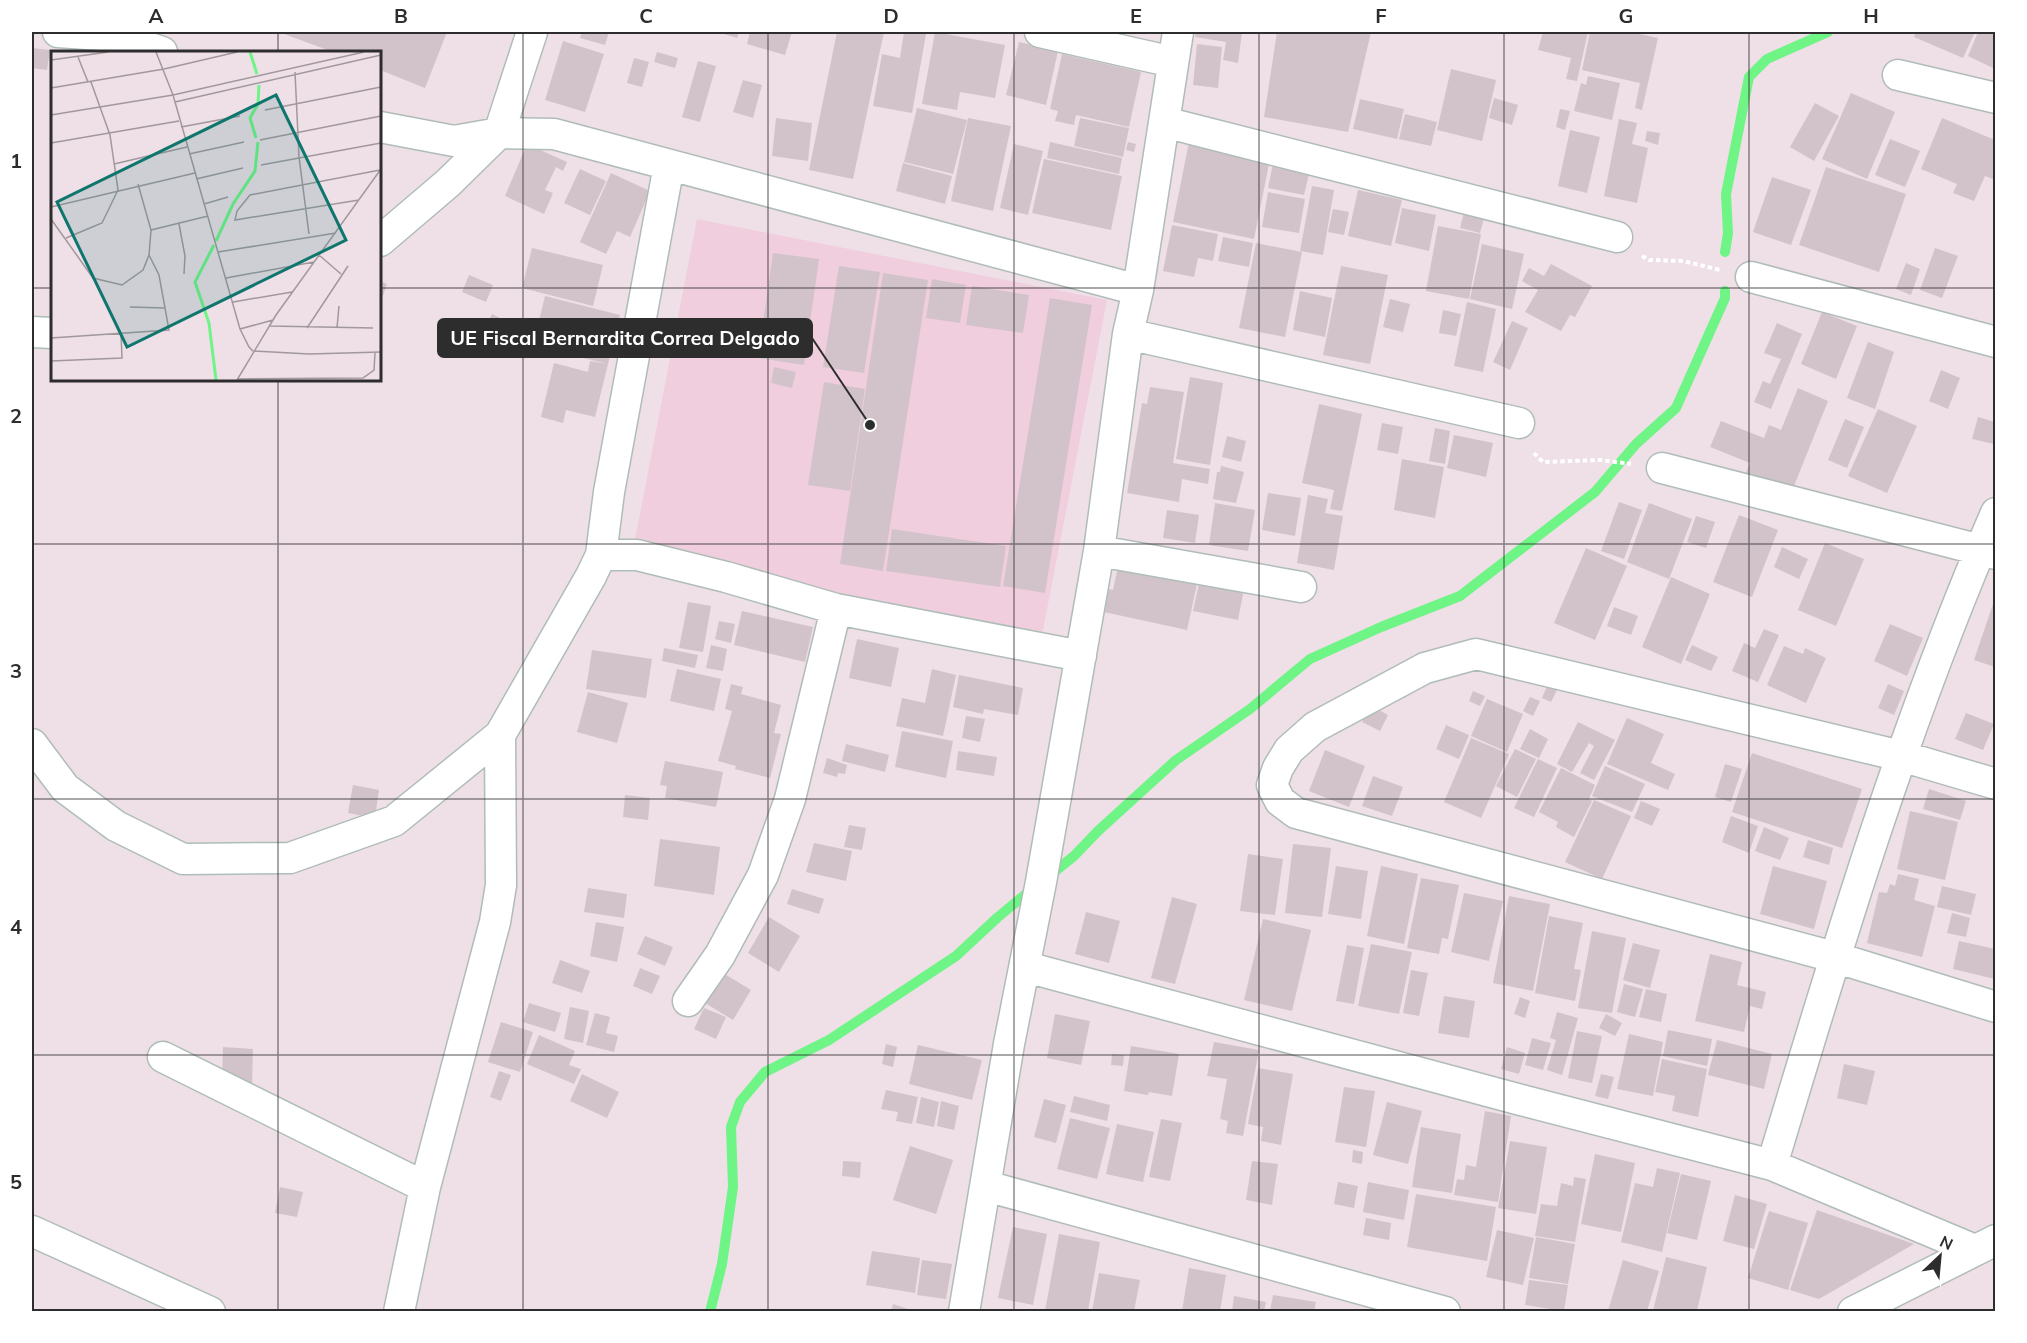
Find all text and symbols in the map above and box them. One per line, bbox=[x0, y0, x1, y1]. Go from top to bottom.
text: A bbox=[149, 3, 164, 28]
text: B bbox=[394, 3, 408, 28]
text: C bbox=[639, 3, 653, 28]
text: D bbox=[883, 3, 899, 28]
text: E bbox=[1130, 3, 1142, 28]
text: F bbox=[1375, 3, 1387, 28]
text: G bbox=[1619, 3, 1633, 28]
text: H bbox=[1863, 3, 1879, 28]
inset map bbox=[51, 51, 381, 381]
text: 1 bbox=[10, 148, 22, 173]
callout: UE Fiscal Bernardita Correa Delgado bbox=[438, 319, 812, 357]
text: UE Fiscal Bernardita Correa Delgado bbox=[450, 325, 800, 350]
text: 2 bbox=[10, 403, 22, 428]
text: 3 bbox=[10, 658, 22, 683]
text: 4 bbox=[10, 914, 22, 939]
text: 5 bbox=[10, 1169, 22, 1194]
north arrow bbox=[1910, 1226, 1970, 1286]
text: N bbox=[1937, 1231, 1956, 1254]

